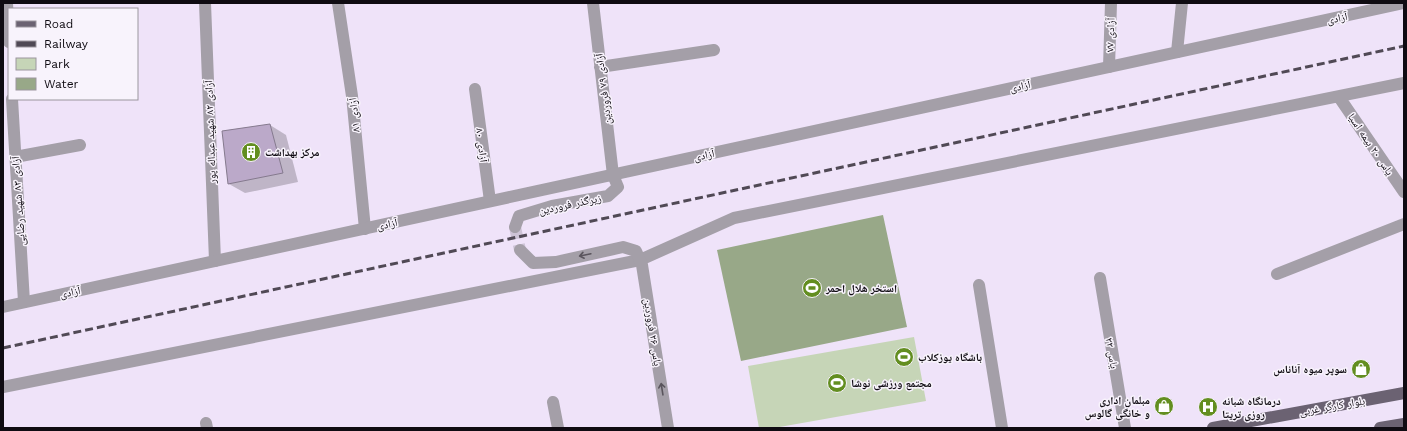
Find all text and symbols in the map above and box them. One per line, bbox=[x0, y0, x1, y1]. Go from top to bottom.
legend bbox=[8, 8, 138, 100]
street label: آزادی bbox=[1326, 10, 1349, 27]
text: Road bbox=[44, 17, 73, 31]
street label: آزادی ۷۷ bbox=[1103, 17, 1118, 52]
text: Railway bbox=[44, 37, 89, 51]
street label: آزادی ۷۹ فروردین bbox=[593, 52, 614, 125]
text: Park bbox=[44, 57, 70, 71]
text: Water bbox=[44, 77, 79, 91]
street label: آزادی bbox=[1009, 78, 1032, 95]
street label: آزادی ۸۲ شهید عبداله پور bbox=[202, 80, 219, 185]
street label: آزادی ۸۱ bbox=[346, 97, 363, 133]
street label: یاس ۲۰ بیمه اسیا bbox=[1345, 111, 1396, 178]
street label: آزادی ۸۰ bbox=[473, 127, 490, 163]
building icon: مرکز بهداشت bbox=[240, 141, 262, 163]
place label: مرکز بهداشت bbox=[265, 146, 319, 159]
street label: آزادی bbox=[693, 147, 716, 164]
street label: آزادی ۸۳ شهید رضایی bbox=[9, 156, 28, 246]
street label: زیرگذر فروردین bbox=[538, 192, 602, 217]
street label: آزادی bbox=[376, 216, 399, 233]
one-way arrow bbox=[579, 252, 592, 260]
sports icon: استخر هلال احمر bbox=[801, 277, 823, 299]
place label: استخر هلال احمر bbox=[825, 282, 897, 296]
street label: آزادی bbox=[59, 284, 82, 301]
street label: یاس ۲۶ فروردین bbox=[641, 297, 664, 367]
street label: یاس ۲۲ bbox=[1102, 337, 1121, 370]
sports icon: باشگاه یوزکلاب bbox=[893, 346, 915, 368]
place label: باشگاه یوزکلاب bbox=[918, 351, 982, 364]
shop icon: سوپر میوه آناناس bbox=[1350, 358, 1372, 380]
place label: سوپر میوه آناناس bbox=[1273, 363, 1347, 377]
sports icon: مجتمع ورزشی نوشا bbox=[826, 372, 848, 394]
place label: مجتمع ورزشی نوشا bbox=[851, 377, 932, 391]
one-way arrow bbox=[658, 383, 666, 396]
place label: مبلمان اداری و خانگی گالوس bbox=[1085, 394, 1150, 421]
street label: بلوار کارگر غربی bbox=[1298, 394, 1366, 419]
shop icon: مبلمان اداری و خانگی گالوس bbox=[1153, 395, 1175, 417]
place label: درمانگاه شبانه روزی تریتا bbox=[1222, 395, 1281, 422]
hospital icon: درمانگاه شبانه روزی تریتا bbox=[1197, 396, 1219, 418]

